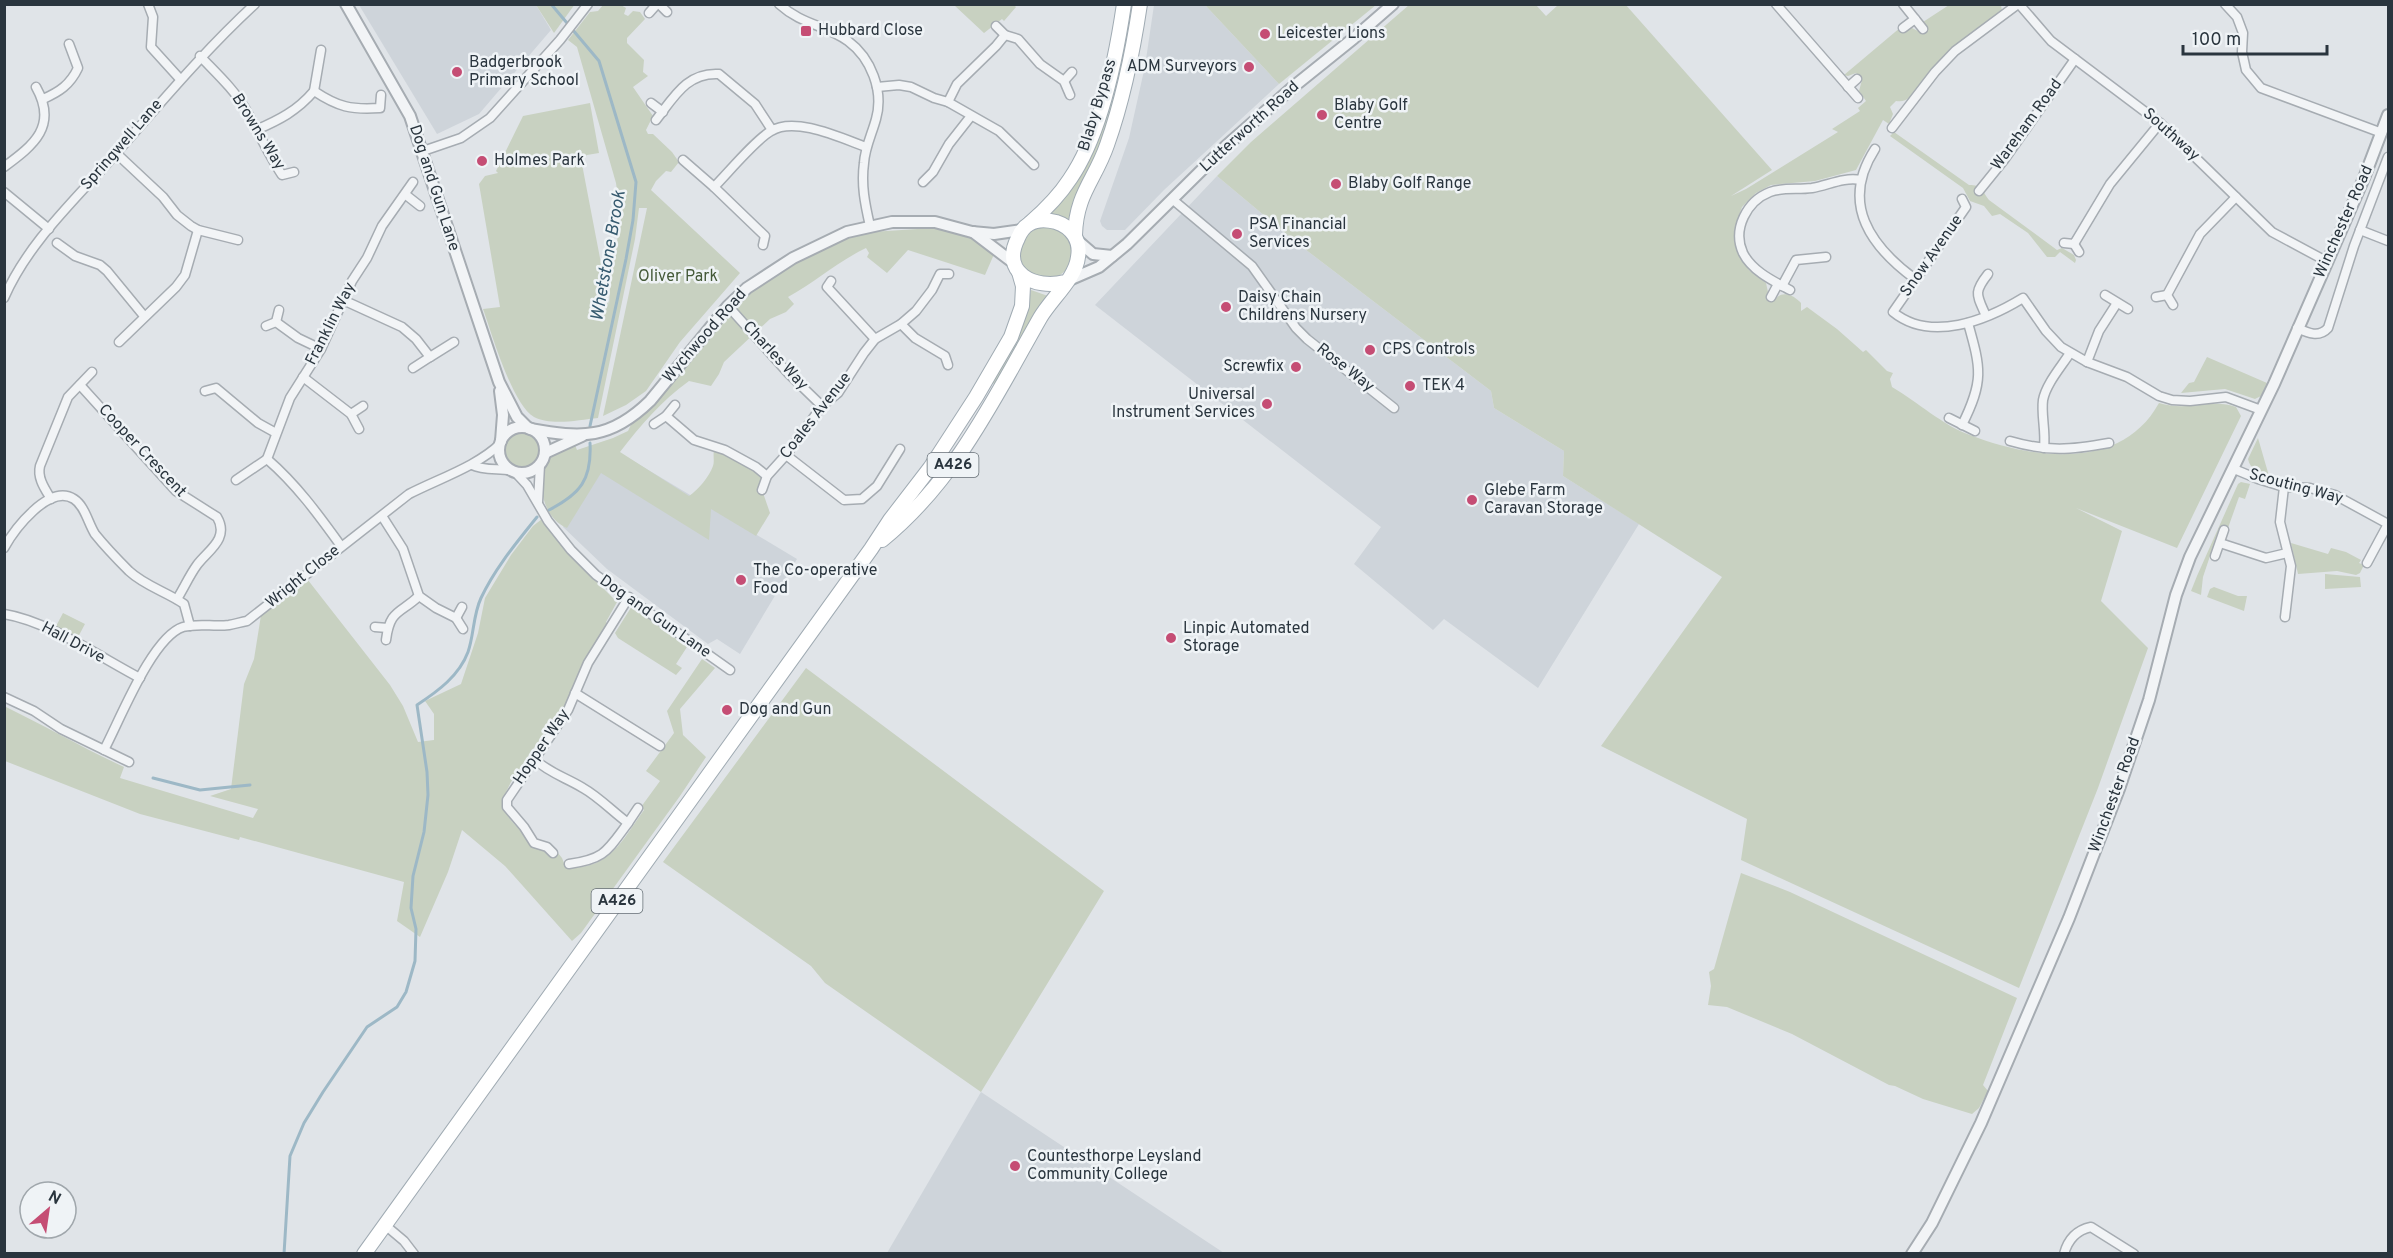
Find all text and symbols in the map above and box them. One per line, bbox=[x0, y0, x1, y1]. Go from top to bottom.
scale bar bbox=[2183, 18, 2327, 56]
place label: Hubbard Close bbox=[818, 21, 923, 41]
marker: Hubbard Close bbox=[799, 24, 813, 38]
place label: Leicester Lions bbox=[1277, 24, 1386, 44]
marker: Leicester Lions bbox=[1258, 27, 1272, 41]
text: 100 m bbox=[2192, 29, 2241, 52]
place label: Badgerbrook Primary School bbox=[469, 53, 579, 91]
street label: Blaby Bypass bbox=[1074, 56, 1122, 154]
place label: ADM Surveyors bbox=[1127, 57, 1237, 77]
marker: ADM Surveyors bbox=[1242, 60, 1256, 74]
marker: Badgerbrook Primary School bbox=[450, 65, 464, 79]
street label: Wareham Road bbox=[1987, 75, 2067, 175]
street label: Lutterworth Road bbox=[1196, 77, 1304, 177]
street label: Browns Way bbox=[227, 90, 289, 174]
street label: Springwell Lane bbox=[77, 95, 167, 195]
place label: Blaby Golf Centre bbox=[1334, 96, 1408, 134]
street label: Southway bbox=[2138, 104, 2204, 166]
marker: Blaby Golf Centre bbox=[1315, 108, 1329, 122]
street label: Dog and Gun Lane bbox=[404, 122, 464, 254]
place label: Holmes Park bbox=[494, 151, 585, 171]
marker: Holmes Park bbox=[475, 154, 489, 168]
street label: Winchester Road bbox=[2310, 162, 2378, 282]
place label: Blaby Golf Range bbox=[1348, 174, 1471, 194]
marker: Blaby Golf Range bbox=[1329, 177, 1343, 191]
water label: Whetstone Brook bbox=[586, 188, 632, 323]
street label: Snow Avenue bbox=[1896, 211, 1968, 301]
place label: PSA Financial Services bbox=[1249, 215, 1347, 253]
marker: PSA Financial Services bbox=[1230, 227, 1244, 241]
park label: Oliver Park bbox=[638, 267, 718, 287]
street label: Franklin Way bbox=[302, 279, 360, 369]
street label: Wychwood Road bbox=[659, 285, 751, 387]
place label: Daisy Chain Childrens Nursery bbox=[1238, 288, 1367, 326]
marker: Daisy Chain Childrens Nursery bbox=[1219, 300, 1233, 314]
street label: Charles Way bbox=[738, 317, 812, 395]
street label: Rose Way bbox=[1312, 339, 1378, 397]
place label: CPS Controls bbox=[1382, 340, 1475, 360]
marker: CPS Controls bbox=[1363, 343, 1377, 357]
place label: Screwfix bbox=[1223, 357, 1284, 377]
marker: Screwfix bbox=[1289, 360, 1303, 374]
street label: Coales Avenue bbox=[776, 369, 856, 463]
place label: TEK 4 bbox=[1422, 376, 1465, 396]
marker: TEK 4 bbox=[1403, 379, 1417, 393]
place label: Universal Instrument Services bbox=[1112, 385, 1255, 423]
marker: Universal Instrument Services bbox=[1260, 397, 1274, 411]
street label: Cooper Crescent bbox=[94, 400, 190, 502]
road number: A426 bbox=[928, 453, 978, 477]
street label: Scouting Way bbox=[2247, 465, 2345, 509]
place label: Glebe Farm Caravan Storage bbox=[1484, 481, 1603, 519]
marker: Glebe Farm Caravan Storage bbox=[1465, 493, 1479, 507]
street label: Wright Close bbox=[262, 541, 344, 613]
place label: The Co-operative Food bbox=[753, 561, 877, 599]
street label: Dog and Gun Lane bbox=[595, 571, 715, 663]
marker: The Co-operative Food bbox=[734, 573, 748, 587]
street label: Hall Drive bbox=[38, 618, 108, 668]
place label: Linpic Automated Storage bbox=[1183, 619, 1310, 657]
marker: Linpic Automated Storage bbox=[1164, 631, 1178, 645]
place label: Dog and Gun bbox=[739, 700, 831, 720]
marker: Dog and Gun bbox=[720, 703, 734, 717]
street label: Hopper Way bbox=[509, 705, 575, 789]
street label: Winchester Road bbox=[2085, 735, 2145, 855]
road number: A426 bbox=[592, 889, 642, 913]
place label: Countesthorpe Leysland Community College bbox=[1027, 1147, 1202, 1185]
marker: Countesthorpe Leysland Community College bbox=[1008, 1159, 1022, 1173]
north arrow bbox=[18, 1180, 78, 1240]
text: N bbox=[44, 1187, 64, 1210]

